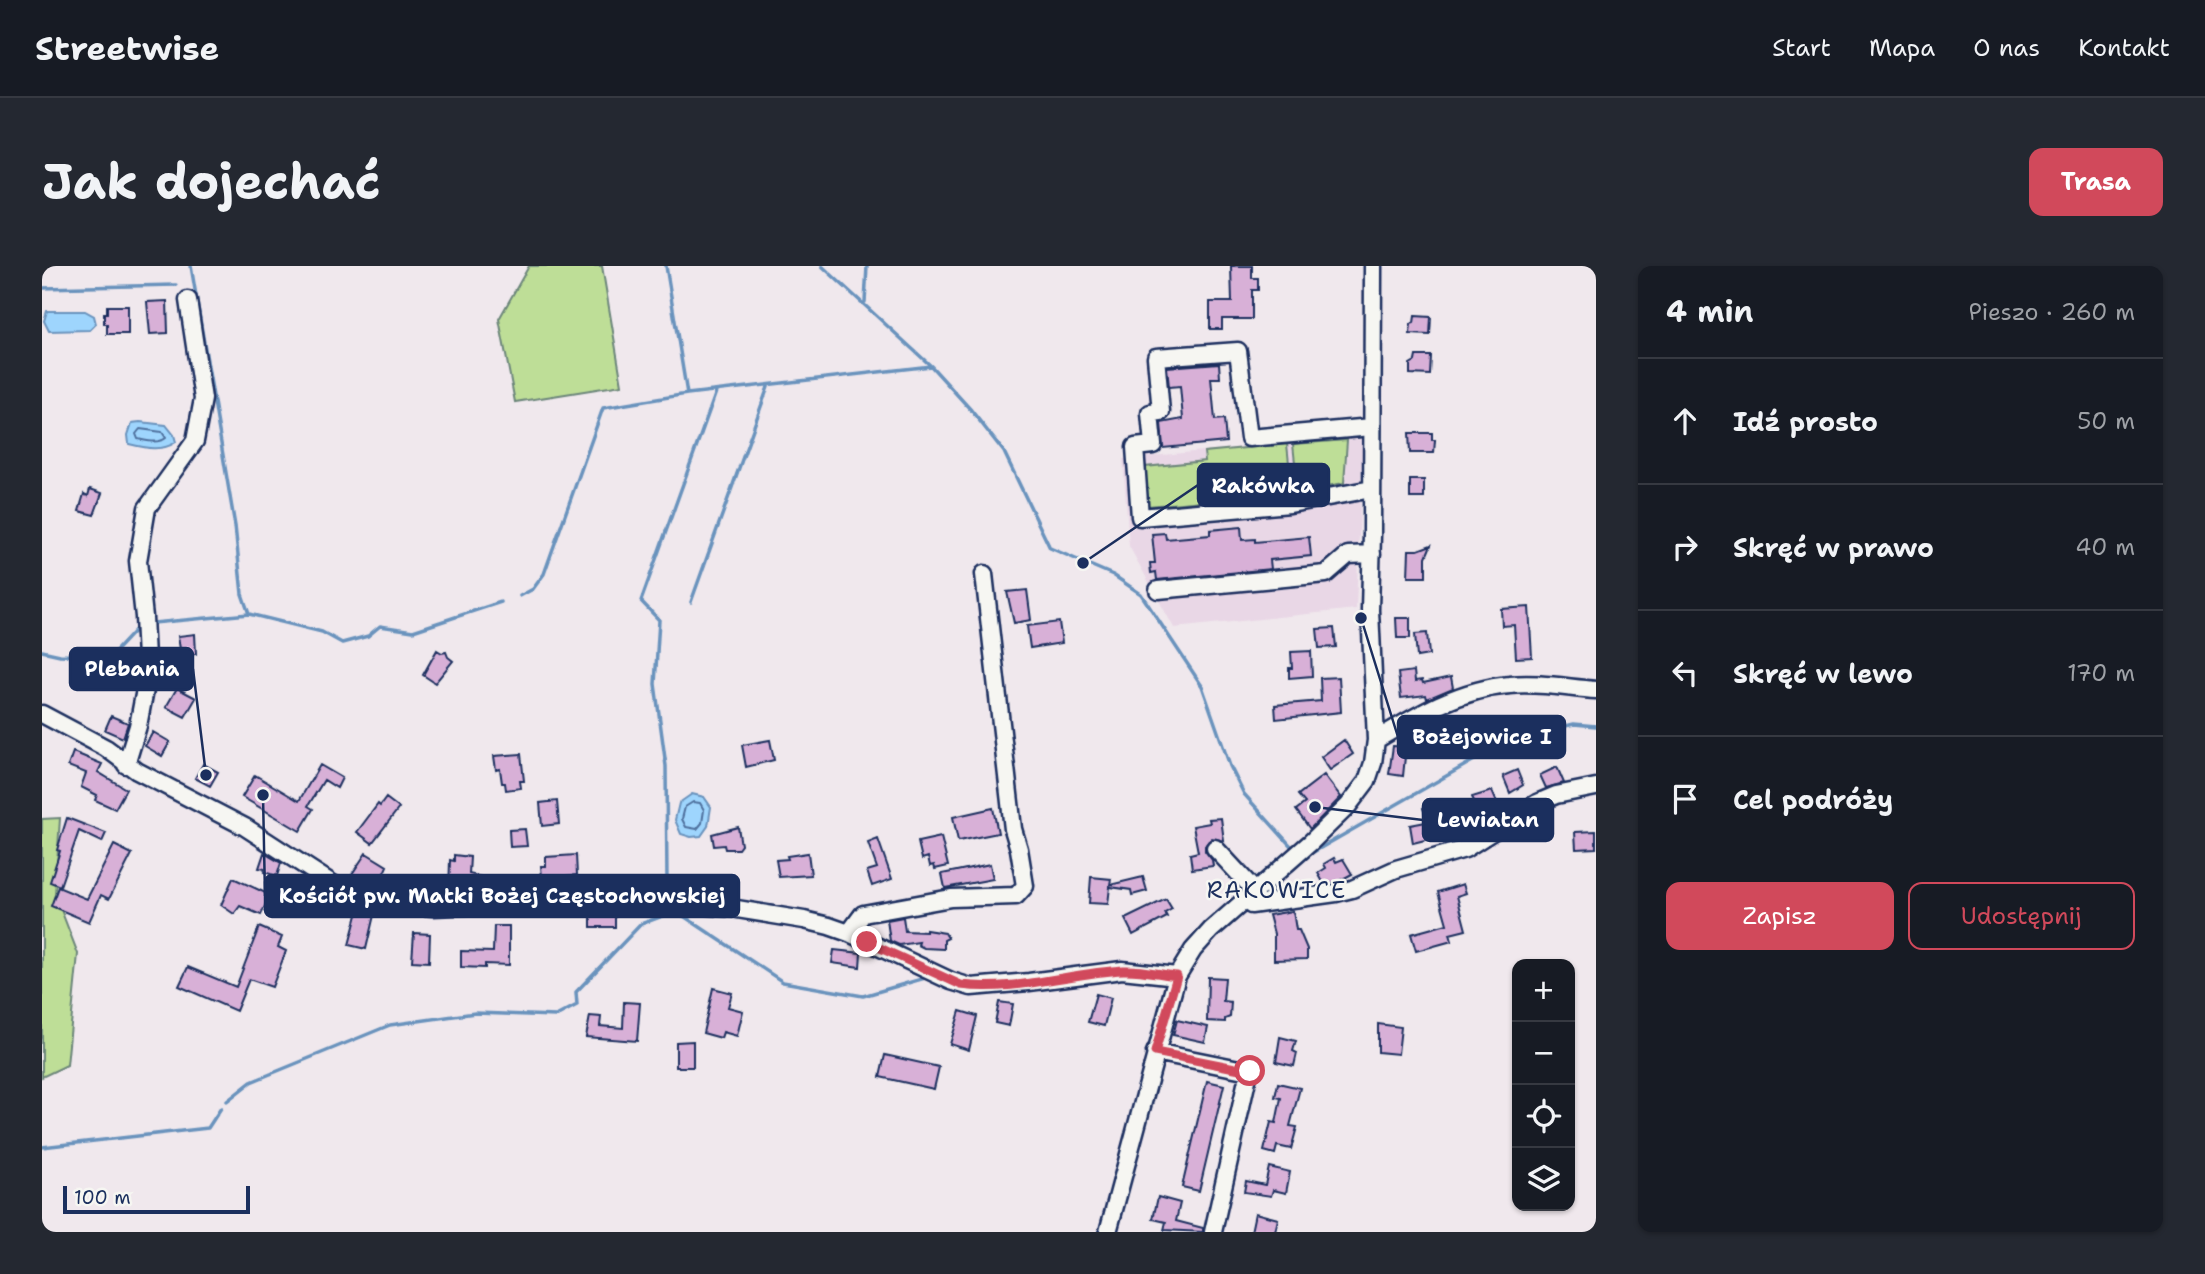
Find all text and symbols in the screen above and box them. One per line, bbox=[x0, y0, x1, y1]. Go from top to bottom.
text: Streetwise bbox=[35, 26, 219, 71]
text: Start bbox=[1772, 32, 1831, 64]
text: Mapa bbox=[1869, 32, 1935, 64]
text: O nas bbox=[1973, 32, 2040, 64]
text: Kontakt bbox=[2078, 32, 2170, 64]
button: Trasa bbox=[2029, 148, 2163, 216]
text: Jak dojechać bbox=[42, 149, 381, 215]
text: 4 min bbox=[1666, 291, 1753, 332]
text: Pieszo · 260 m bbox=[1969, 297, 2135, 327]
icon: ahead bbox=[1666, 402, 1704, 440]
text: Idź prosto bbox=[1733, 404, 1878, 439]
text: 50 m bbox=[2077, 406, 2135, 436]
callout: Rakówka bbox=[1198, 464, 1329, 506]
text: Rakówka bbox=[1211, 472, 1315, 500]
icon: right bbox=[1666, 528, 1704, 566]
text: Skręć w prawo bbox=[1733, 530, 1934, 565]
text: 40 m bbox=[2075, 532, 2135, 562]
callout: Plebania bbox=[70, 648, 193, 690]
icon: left bbox=[1666, 654, 1704, 692]
text: Plebania bbox=[85, 655, 180, 683]
text: Skręć w lewo bbox=[1733, 656, 1913, 691]
text: 170 m bbox=[2067, 658, 2135, 688]
callout: Bożejowice I bbox=[1398, 716, 1565, 758]
text: Bożejowice I bbox=[1412, 723, 1552, 751]
icon: arrive bbox=[1666, 780, 1704, 818]
text: Cel podróży bbox=[1733, 782, 1893, 817]
callout: Lewiatan bbox=[1423, 799, 1553, 841]
text: Lewiatan bbox=[1437, 806, 1539, 834]
callout: Kościół pw. Matki Bożej Częstochowskiej bbox=[265, 875, 739, 917]
district label: RAKOWICE bbox=[1207, 875, 1347, 905]
text: Kościół pw. Matki Bożej Częstochowskiej bbox=[279, 882, 725, 910]
button: Zapisz bbox=[1666, 882, 1894, 950]
button: Udostępnij bbox=[1908, 882, 2135, 950]
route end bbox=[851, 926, 882, 957]
map controls bbox=[1512, 959, 1575, 1211]
button: + bbox=[1512, 959, 1575, 1022]
button: − bbox=[1512, 1022, 1575, 1085]
route start bbox=[1234, 1055, 1265, 1086]
button: locate bbox=[1512, 1085, 1575, 1148]
button: layers bbox=[1512, 1148, 1575, 1211]
scale bar bbox=[63, 1183, 250, 1215]
text: 100 m bbox=[74, 1185, 131, 1210]

